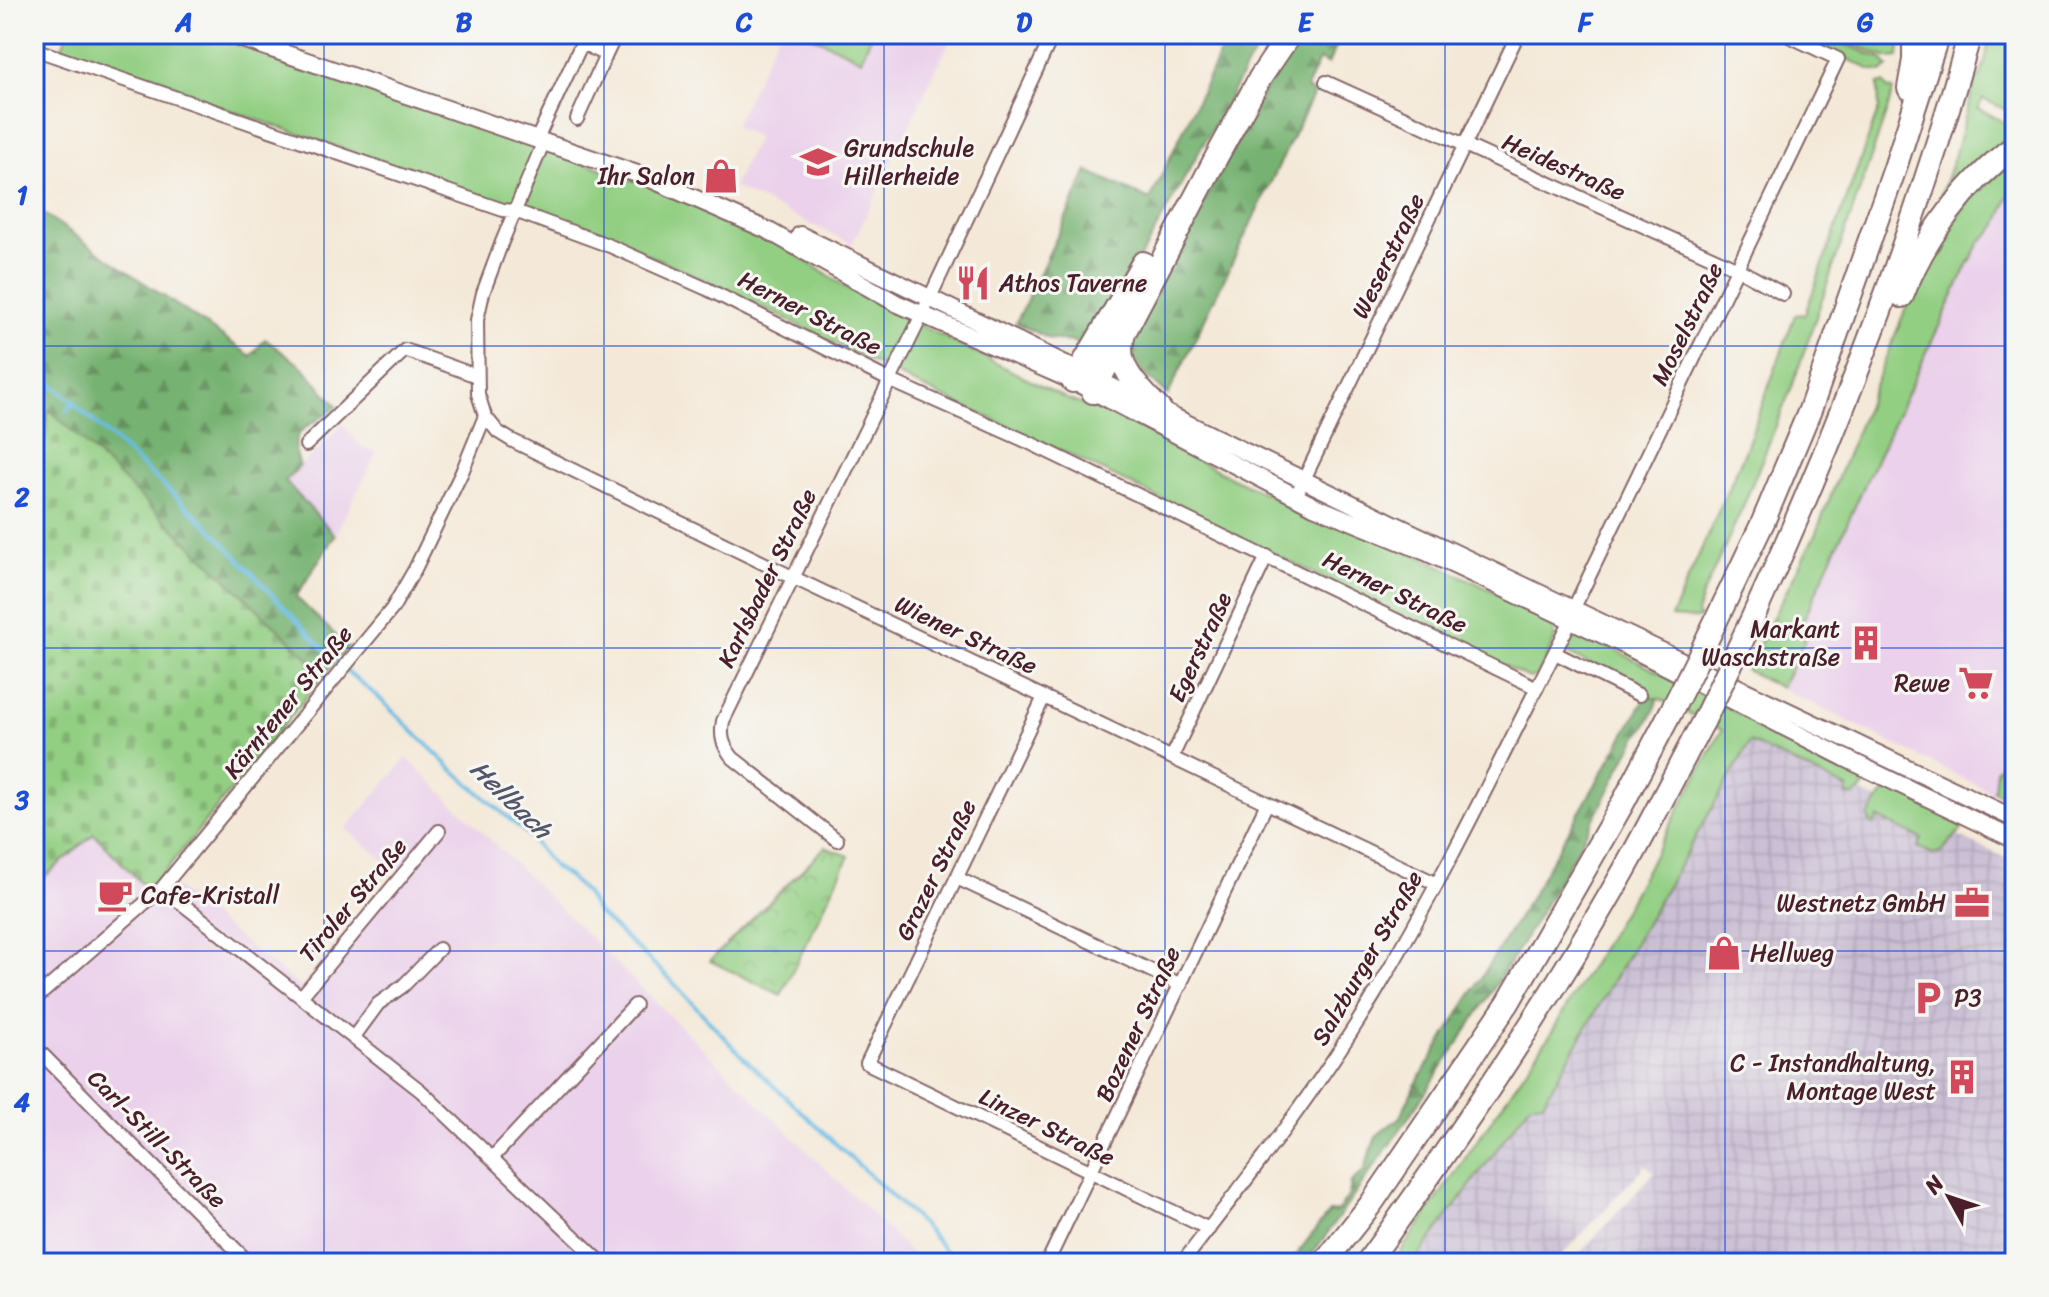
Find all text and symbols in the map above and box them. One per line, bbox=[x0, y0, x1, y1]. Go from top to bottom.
text: A bbox=[174, 0, 193, 45]
text: B bbox=[456, 0, 473, 45]
text: C bbox=[735, 0, 753, 45]
text: D bbox=[1016, 0, 1032, 45]
text: E bbox=[1298, 0, 1315, 45]
text: F bbox=[1577, 0, 1594, 45]
text: G bbox=[1857, 0, 1874, 45]
street label: Heidestraße bbox=[1495, 121, 1633, 213]
place label: Grundschule Hillerheide bbox=[844, 127, 975, 197]
school or university icon: Grundschule Hillerheide bbox=[799, 143, 837, 181]
place label: Ihr Salon bbox=[597, 155, 695, 197]
shop icon: Ihr Salon bbox=[702, 157, 740, 195]
text: 1 bbox=[16, 172, 28, 218]
street label: Weserstraße bbox=[1339, 186, 1437, 326]
street label: Moselstraße bbox=[1639, 255, 1735, 393]
street label: Herner Straße bbox=[731, 259, 889, 367]
place label: Athos Taverne bbox=[998, 262, 1147, 304]
restaurant icon: Athos Taverne bbox=[954, 264, 992, 302]
text: 2 bbox=[13, 474, 30, 520]
street label: Karlsbader Straße bbox=[705, 481, 829, 675]
street label: Herner Straße bbox=[1315, 539, 1475, 645]
street label: Wiener Straße bbox=[888, 584, 1044, 686]
street label: Egerstraße bbox=[1156, 584, 1244, 709]
place label: Markant Waschstraße bbox=[1702, 608, 1840, 678]
street label: Kärntener Straße bbox=[212, 616, 364, 788]
building icon: Markant Waschstraße bbox=[1847, 624, 1885, 662]
place label: Rewe bbox=[1894, 662, 1950, 704]
supermarket icon: Rewe bbox=[1957, 664, 1995, 702]
water label: Hellbach bbox=[459, 748, 565, 852]
text: 3 bbox=[14, 777, 30, 823]
street label: Grazer Straße bbox=[884, 792, 988, 948]
street label: Tiroler Straße bbox=[288, 828, 418, 972]
street label: Salzburger Straße bbox=[1300, 862, 1434, 1054]
place label: Cafe-Kristall bbox=[141, 874, 280, 916]
cafe icon: Cafe-Kristall bbox=[96, 876, 134, 914]
place label: Westnetz GmbH bbox=[1777, 882, 1946, 924]
office icon: Westnetz GmbH bbox=[1953, 884, 1991, 922]
place label: Hellweg bbox=[1750, 932, 1834, 974]
shop icon: Hellweg bbox=[1705, 934, 1743, 972]
street label: Bozener Straße bbox=[1083, 939, 1193, 1109]
place label: P3 bbox=[1954, 977, 1982, 1019]
parking icon: P3 bbox=[1909, 979, 1947, 1017]
place label: C - Instandhaltung, Montage West bbox=[1730, 1042, 1936, 1112]
building icon: C - Instandhaltung, Montage West bbox=[1943, 1058, 1981, 1096]
street label: Carl-Still-Straße bbox=[77, 1059, 237, 1219]
street label: Linzer Straße bbox=[972, 1076, 1122, 1178]
text: 4 bbox=[14, 1079, 30, 1125]
north arrow bbox=[1909, 1157, 1989, 1237]
text: N bbox=[1914, 1166, 1954, 1204]

